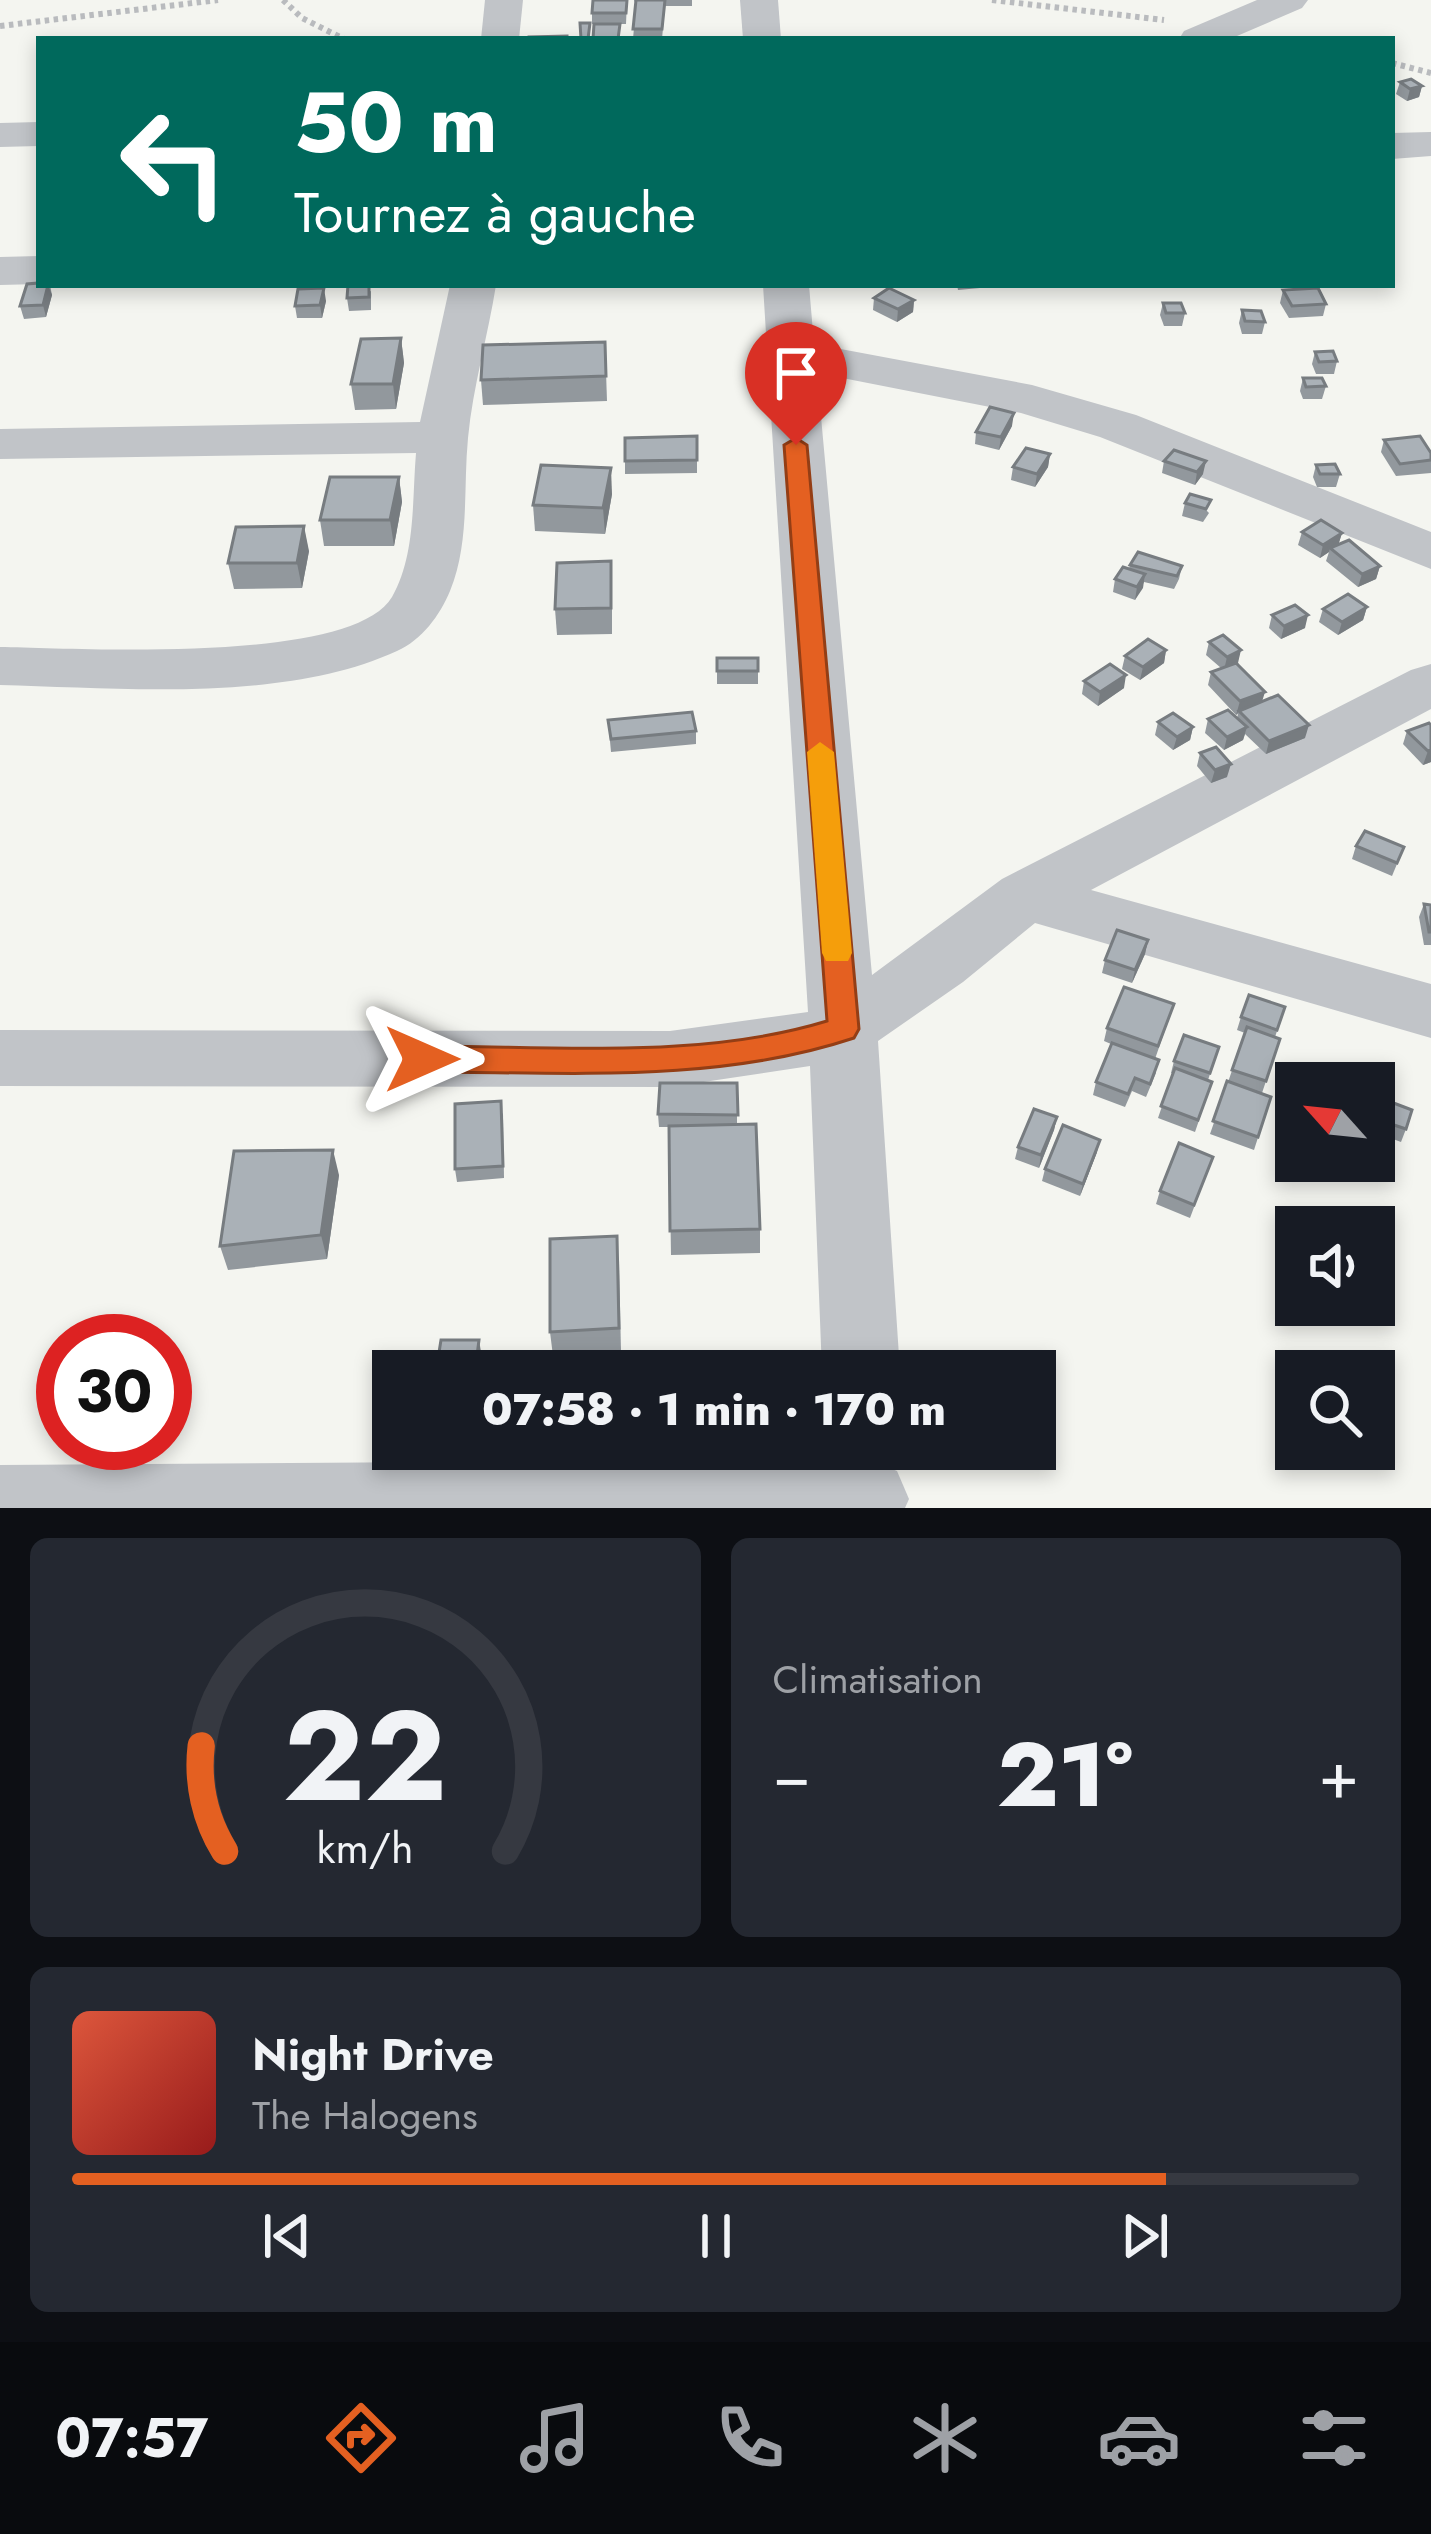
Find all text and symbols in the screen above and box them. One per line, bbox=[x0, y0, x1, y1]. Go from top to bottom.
text: 50 m bbox=[294, 62, 498, 184]
icon: left bbox=[96, 84, 252, 240]
text: Tournez à gauche bbox=[294, 174, 696, 252]
pin bbox=[745, 322, 847, 445]
icon: arrive bbox=[763, 340, 829, 406]
position arrow bbox=[359, 996, 485, 1122]
north arrow bbox=[1275, 1062, 1395, 1182]
map controls bbox=[1275, 1062, 1395, 1470]
button: sound bbox=[1275, 1206, 1395, 1326]
speed limit sign: 30 bbox=[36, 1314, 192, 1470]
button: search bbox=[1275, 1350, 1395, 1470]
text: 07:58 · 1 min · 170 m bbox=[482, 1377, 946, 1442]
text: Climatisation bbox=[773, 1651, 983, 1708]
text: 22 bbox=[283, 1666, 447, 1847]
text: 21° bbox=[997, 1710, 1133, 1840]
text: − bbox=[773, 1727, 811, 1823]
text: + bbox=[1318, 1727, 1359, 1823]
text: km/h bbox=[317, 1816, 414, 1878]
text: Night Drive bbox=[252, 2022, 494, 2087]
text: The Halogens bbox=[252, 2087, 478, 2144]
icon: previous bbox=[254, 2203, 320, 2269]
icon: pause bbox=[683, 2203, 749, 2269]
icon: next bbox=[1112, 2203, 1178, 2269]
icon: directions bbox=[319, 2396, 403, 2480]
icon: music bbox=[513, 2396, 597, 2480]
icon: phone bbox=[708, 2396, 792, 2480]
icon: climate bbox=[903, 2396, 987, 2480]
icon: car bbox=[1097, 2396, 1181, 2480]
icon: filters bbox=[1292, 2396, 1376, 2480]
text: 07:57 bbox=[55, 2399, 208, 2477]

